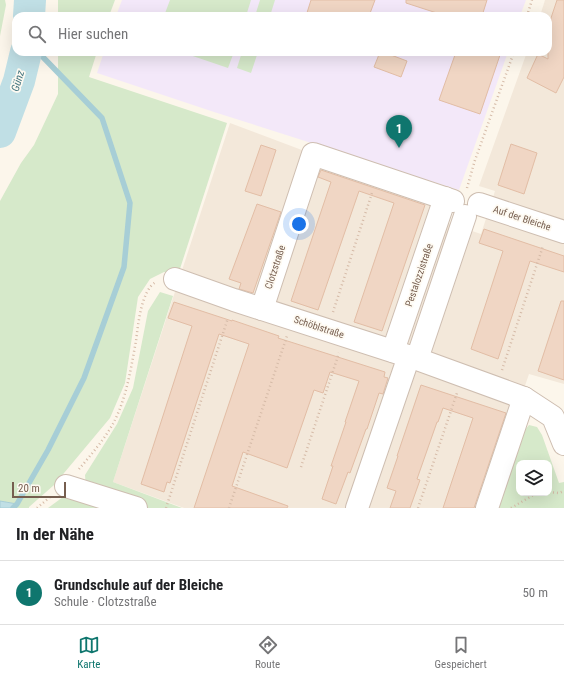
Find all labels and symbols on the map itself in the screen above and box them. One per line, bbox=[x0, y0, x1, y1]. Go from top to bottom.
water label: Günz bbox=[9, 69, 27, 93]
pin: 1 bbox=[386, 115, 412, 148]
street label: Auf der Bleiche bbox=[492, 204, 552, 233]
your location bbox=[289, 214, 309, 234]
street label: Pestalozzistraße bbox=[403, 242, 435, 308]
street label: Clotzstraße bbox=[263, 243, 287, 290]
street label: Schöblstraße bbox=[293, 314, 346, 340]
scale bar bbox=[12, 480, 66, 499]

